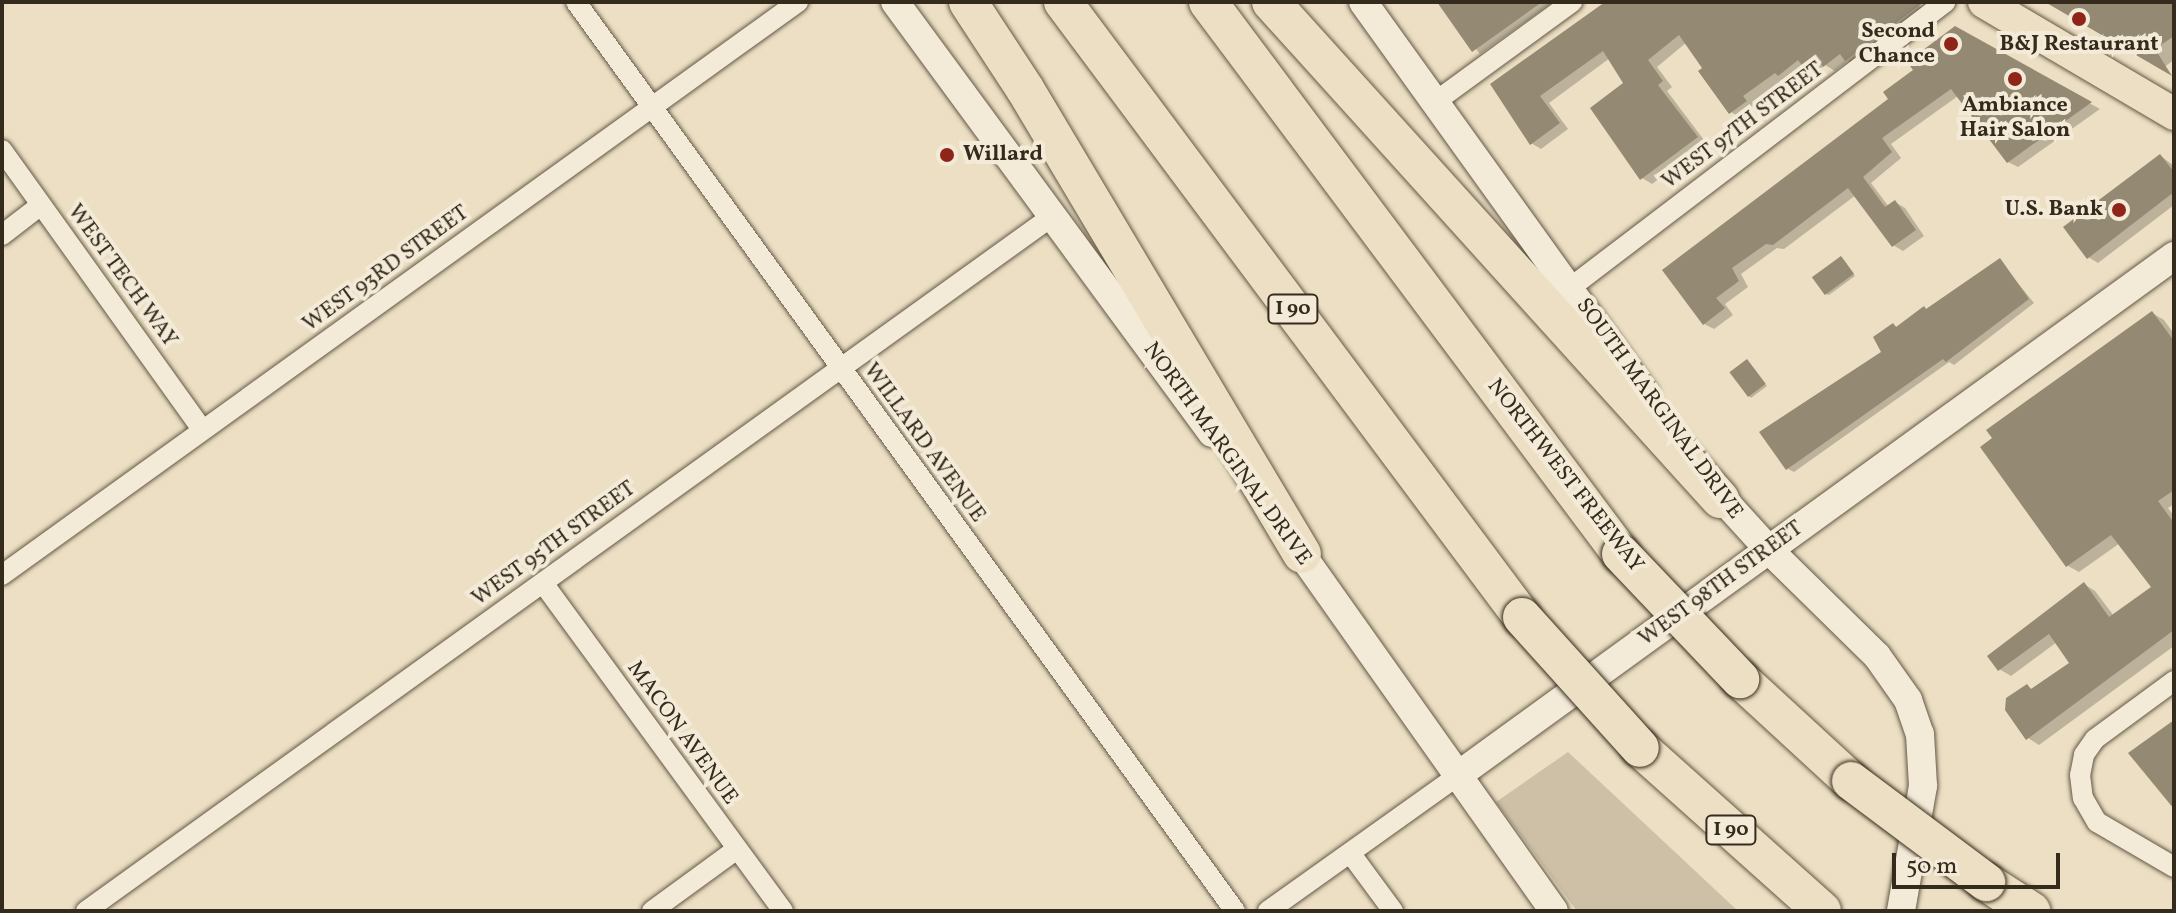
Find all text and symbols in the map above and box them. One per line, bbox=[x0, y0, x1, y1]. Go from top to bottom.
marker: B&J Restaurant bbox=[2070, 10, 2088, 28]
place label: Second Chance bbox=[1859, 18, 1935, 70]
place label: B&J Restaurant bbox=[2000, 32, 2158, 58]
marker: Second Chance bbox=[1942, 35, 1960, 53]
street label: WEST 97TH STREET bbox=[1657, 57, 1829, 195]
marker: Ambiance Hair Salon bbox=[2006, 70, 2024, 88]
place label: Ambiance Hair Salon bbox=[1960, 92, 2070, 144]
place label: Willard bbox=[963, 142, 1043, 168]
marker: Willard bbox=[938, 146, 956, 164]
place label: U.S. Bank bbox=[2005, 197, 2103, 223]
street label: WEST TECH WAY bbox=[61, 199, 183, 353]
street label: WEST 93RD STREET bbox=[298, 200, 474, 338]
marker: U.S. Bank bbox=[2110, 201, 2128, 219]
road number: I 90 bbox=[1267, 293, 1319, 325]
street label: SOUTH MARGINAL DRIVE bbox=[1570, 293, 1748, 525]
street label: NORTH MARGINAL DRIVE bbox=[1137, 337, 1317, 571]
street label: WILLARD AVENUE bbox=[857, 358, 991, 528]
street label: NORTHWEST FREEWAY bbox=[1481, 374, 1649, 578]
street label: WEST 95TH STREET bbox=[467, 476, 641, 612]
street label: WEST 98TH STREET bbox=[1633, 515, 1809, 653]
street label: MACON AVENUE bbox=[621, 656, 743, 810]
road number: I 90 bbox=[1705, 814, 1757, 846]
scale bar bbox=[1896, 837, 2064, 887]
text: 50 m bbox=[1906, 850, 1958, 884]

